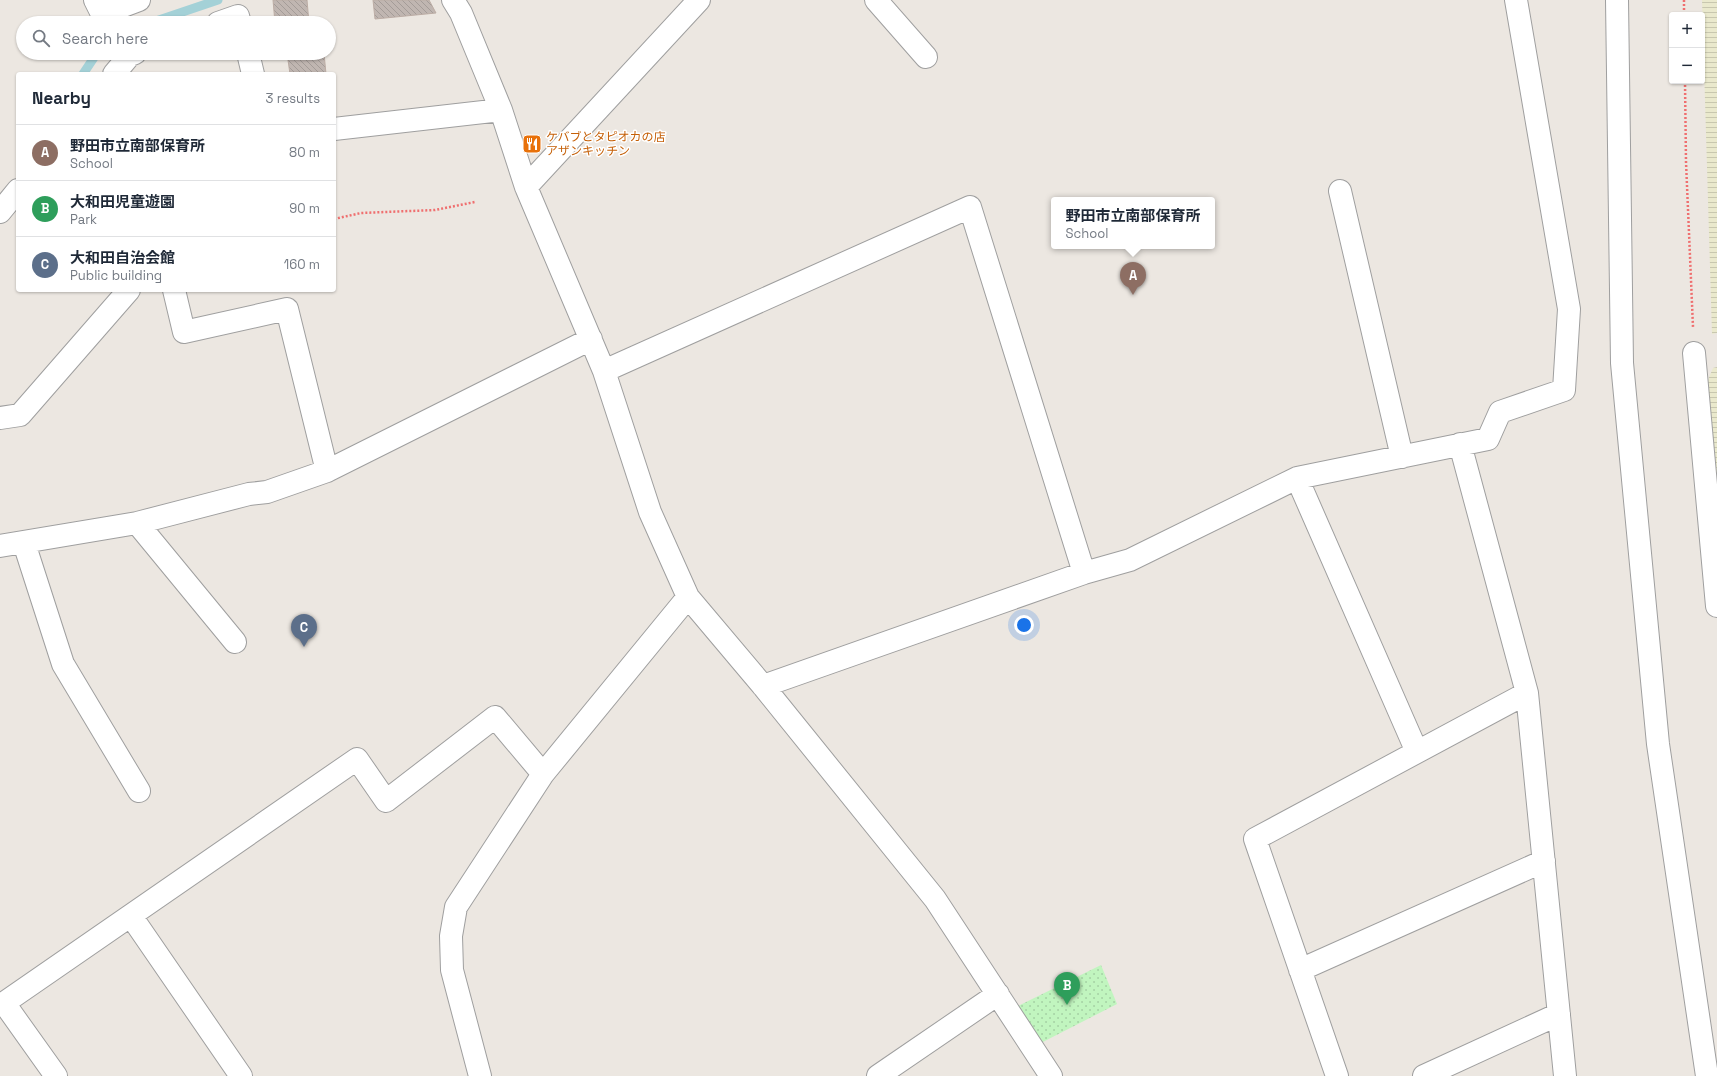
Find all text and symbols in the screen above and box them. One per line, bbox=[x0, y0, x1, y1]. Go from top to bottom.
map controls bbox=[1669, 12, 1705, 84]
button: + bbox=[1669, 12, 1705, 48]
search box bbox=[16, 16, 336, 60]
icon: search bbox=[30, 27, 52, 49]
text: Search here bbox=[62, 29, 148, 48]
button: − bbox=[1669, 48, 1705, 84]
text: Nearby bbox=[32, 87, 91, 109]
text: 3 results bbox=[266, 90, 320, 107]
place label: ケバブとタピオカの店 アザンキッチン bbox=[546, 129, 666, 159]
restaurant icon: ケバブとタピオカの店 アザンキッチン bbox=[521, 133, 543, 155]
text: 野田市立南部保育所 bbox=[70, 136, 205, 155]
text: A bbox=[41, 144, 49, 161]
text: 80 m bbox=[289, 144, 320, 161]
text: School bbox=[70, 155, 113, 172]
text: 大和田児童遊園 bbox=[70, 192, 175, 211]
popup bbox=[1051, 197, 1215, 249]
text: B bbox=[41, 200, 49, 217]
text: 90 m bbox=[289, 200, 320, 217]
text: 野田市立南部保育所 bbox=[1065, 206, 1201, 225]
text: Park bbox=[70, 211, 97, 228]
text: School bbox=[1065, 225, 1108, 242]
text: 大和田自治会館 bbox=[70, 248, 175, 267]
text: C bbox=[41, 256, 49, 273]
text: 160 m bbox=[284, 256, 320, 273]
pin: A bbox=[1120, 262, 1146, 295]
text: Public building bbox=[70, 267, 162, 284]
pin: C bbox=[291, 614, 317, 647]
your location bbox=[1014, 615, 1034, 635]
pin: B bbox=[1054, 972, 1080, 1005]

